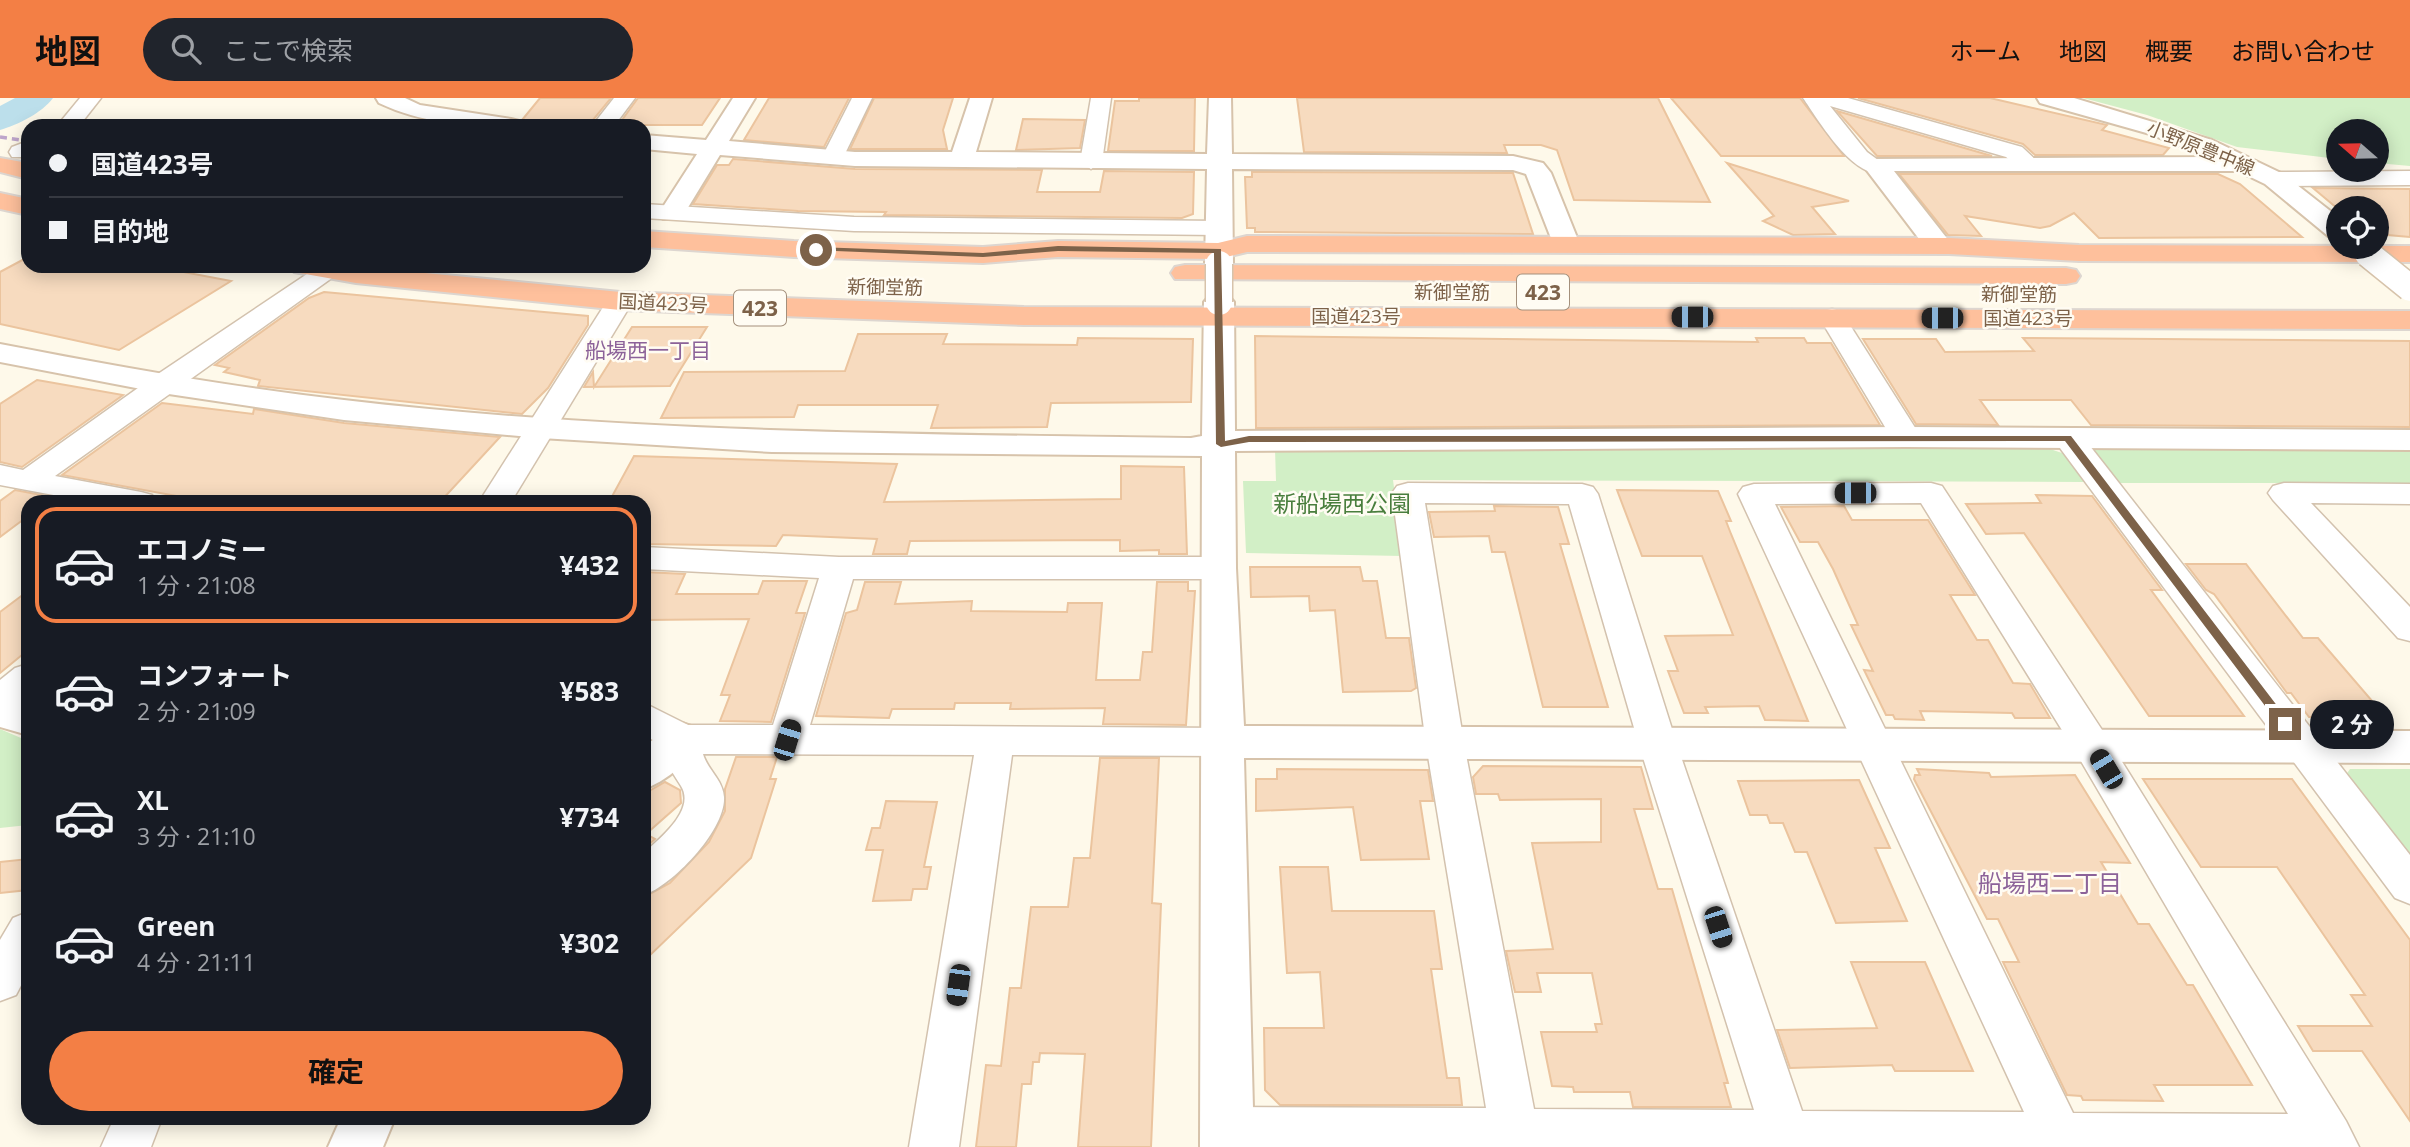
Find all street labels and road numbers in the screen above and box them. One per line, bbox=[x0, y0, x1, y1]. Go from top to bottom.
street label: 小野原豊中線 bbox=[2143, 115, 2259, 181]
street label: 新御堂筋 bbox=[847, 273, 923, 301]
road number: 423 bbox=[1517, 274, 1569, 310]
street label: 新御堂筋 bbox=[1414, 279, 1490, 305]
street label: 新御堂筋 bbox=[1981, 281, 2057, 307]
street label: 国道423号 bbox=[618, 288, 708, 318]
road number: 423 bbox=[734, 290, 786, 326]
street label: 国道423号 bbox=[1311, 303, 1401, 329]
street label: 国道423号 bbox=[1983, 305, 2073, 331]

